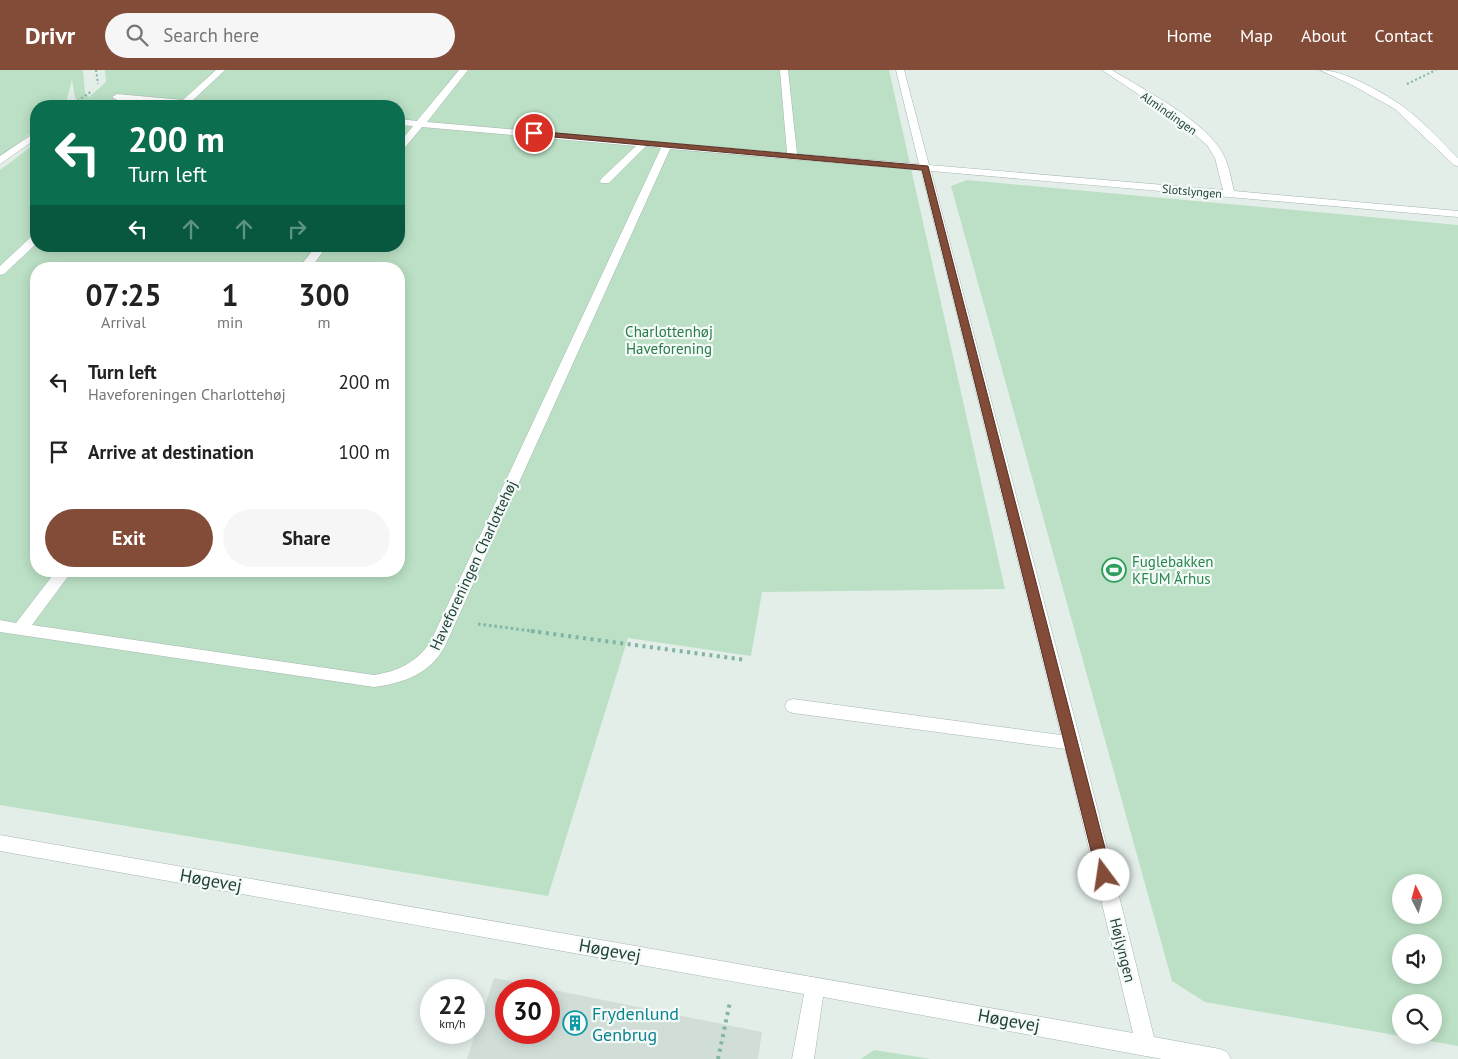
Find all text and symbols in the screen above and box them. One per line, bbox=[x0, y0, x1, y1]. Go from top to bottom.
search box bbox=[105, 13, 455, 58]
text: Drivr bbox=[25, 20, 75, 51]
icon: search bbox=[123, 21, 151, 49]
text: Search here bbox=[163, 23, 259, 47]
text: Home bbox=[1166, 24, 1212, 47]
text: Map bbox=[1240, 24, 1273, 47]
text: About bbox=[1301, 24, 1347, 47]
text: Contact bbox=[1375, 24, 1433, 47]
street label: Almindingen bbox=[1138, 88, 1200, 138]
pin bbox=[513, 112, 555, 154]
text: 200 m bbox=[128, 116, 225, 162]
icon: arrive bbox=[520, 119, 548, 147]
icon: left bbox=[45, 120, 110, 185]
text: Turn left bbox=[128, 160, 207, 188]
street label: Slotslyngen bbox=[1161, 181, 1223, 201]
icon: left bbox=[124, 215, 152, 243]
icon: ahead bbox=[177, 215, 205, 243]
icon: ahead bbox=[230, 215, 258, 243]
icon: right bbox=[283, 215, 311, 243]
text: 07:25 bbox=[85, 275, 162, 314]
text: 1 bbox=[222, 275, 239, 314]
text: 300 bbox=[298, 275, 350, 314]
text: Arrival bbox=[101, 312, 146, 332]
text: min bbox=[217, 312, 243, 332]
text: m bbox=[318, 312, 331, 332]
park label: Charlottenhøj Haveforening bbox=[625, 322, 713, 358]
text: Turn left bbox=[88, 360, 157, 384]
icon: left bbox=[45, 368, 73, 396]
text: 200 m bbox=[338, 370, 390, 394]
text: Haveforeningen Charlottehøj bbox=[88, 384, 286, 404]
icon: arrive bbox=[45, 438, 73, 466]
text: Arrive at destination bbox=[88, 440, 254, 464]
text: 100 m bbox=[338, 440, 390, 464]
street label: Haveforeningen Charlottehøj bbox=[425, 477, 521, 653]
button: Exit bbox=[45, 509, 213, 567]
button: Share bbox=[223, 509, 390, 567]
place label: Fuglebakken KFUM Århus bbox=[1132, 552, 1213, 588]
sports icon: Fuglebakken KFUM Århus bbox=[1101, 557, 1127, 583]
position arrow bbox=[1077, 848, 1129, 900]
street label: Høgevej bbox=[178, 863, 244, 897]
north arrow bbox=[1392, 874, 1442, 924]
map controls bbox=[1392, 874, 1442, 1044]
street label: Højlyngen bbox=[1106, 916, 1140, 984]
street label: Høgevej bbox=[577, 933, 643, 967]
button: sound bbox=[1392, 934, 1442, 984]
speed limit sign: 30 bbox=[495, 979, 560, 1044]
text: 22 bbox=[438, 989, 467, 1021]
button: search bbox=[1392, 994, 1442, 1044]
place label: Frydenlund Genbrug bbox=[592, 1002, 679, 1046]
street label: Høgevej bbox=[976, 1003, 1042, 1037]
building icon: Frydenlund Genbrug bbox=[562, 1010, 588, 1036]
text: km/h bbox=[439, 1016, 466, 1031]

